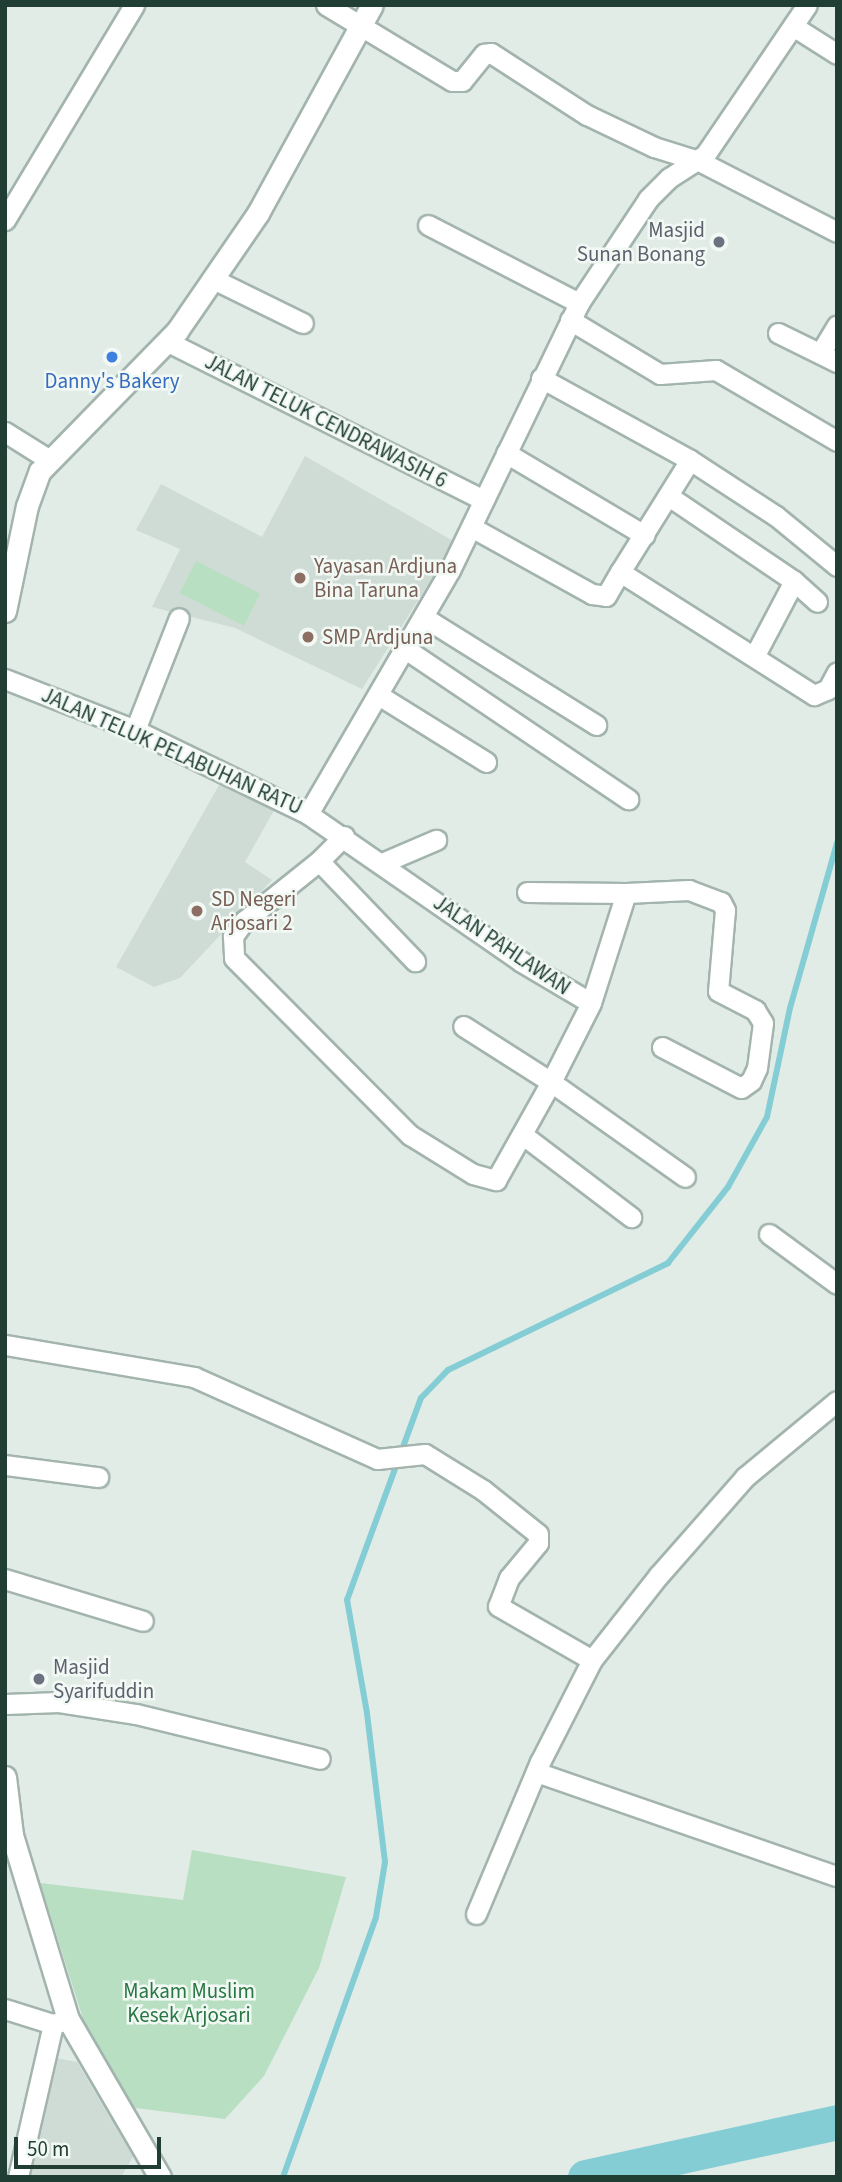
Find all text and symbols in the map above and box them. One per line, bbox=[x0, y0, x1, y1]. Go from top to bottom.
place label: Masjid Sunan Bonang bbox=[577, 217, 705, 267]
marker: Masjid Sunan Bonang bbox=[711, 234, 727, 250]
marker: Danny's Bakery bbox=[104, 349, 120, 365]
street label: JALAN TELUK CENDRAWASIH 6 bbox=[201, 349, 451, 493]
place label: Danny's Bakery bbox=[44, 368, 180, 394]
place label: Yayasan Ardjuna Bina Taruna bbox=[314, 553, 457, 603]
marker: Yayasan Ardjuna Bina Taruna bbox=[292, 570, 308, 586]
place label: SMP Ardjuna bbox=[322, 624, 433, 650]
marker: SMP Ardjuna bbox=[300, 629, 316, 645]
street label: JALAN TELUK PELABUHAN RATU bbox=[38, 682, 306, 820]
place label: SD Negeri Arjosari 2 bbox=[211, 886, 296, 936]
street label: JALAN PAHLAWAN bbox=[429, 890, 575, 1000]
marker: SD Negeri Arjosari 2 bbox=[189, 903, 205, 919]
place label: Masjid Syarifuddin bbox=[53, 1654, 154, 1704]
marker: Masjid Syarifuddin bbox=[31, 1671, 47, 1687]
park label: Makam Muslim Kesek Arjosari bbox=[123, 1978, 255, 2028]
scale bar bbox=[18, 2122, 164, 2166]
text: 50 m bbox=[27, 2134, 69, 2164]

